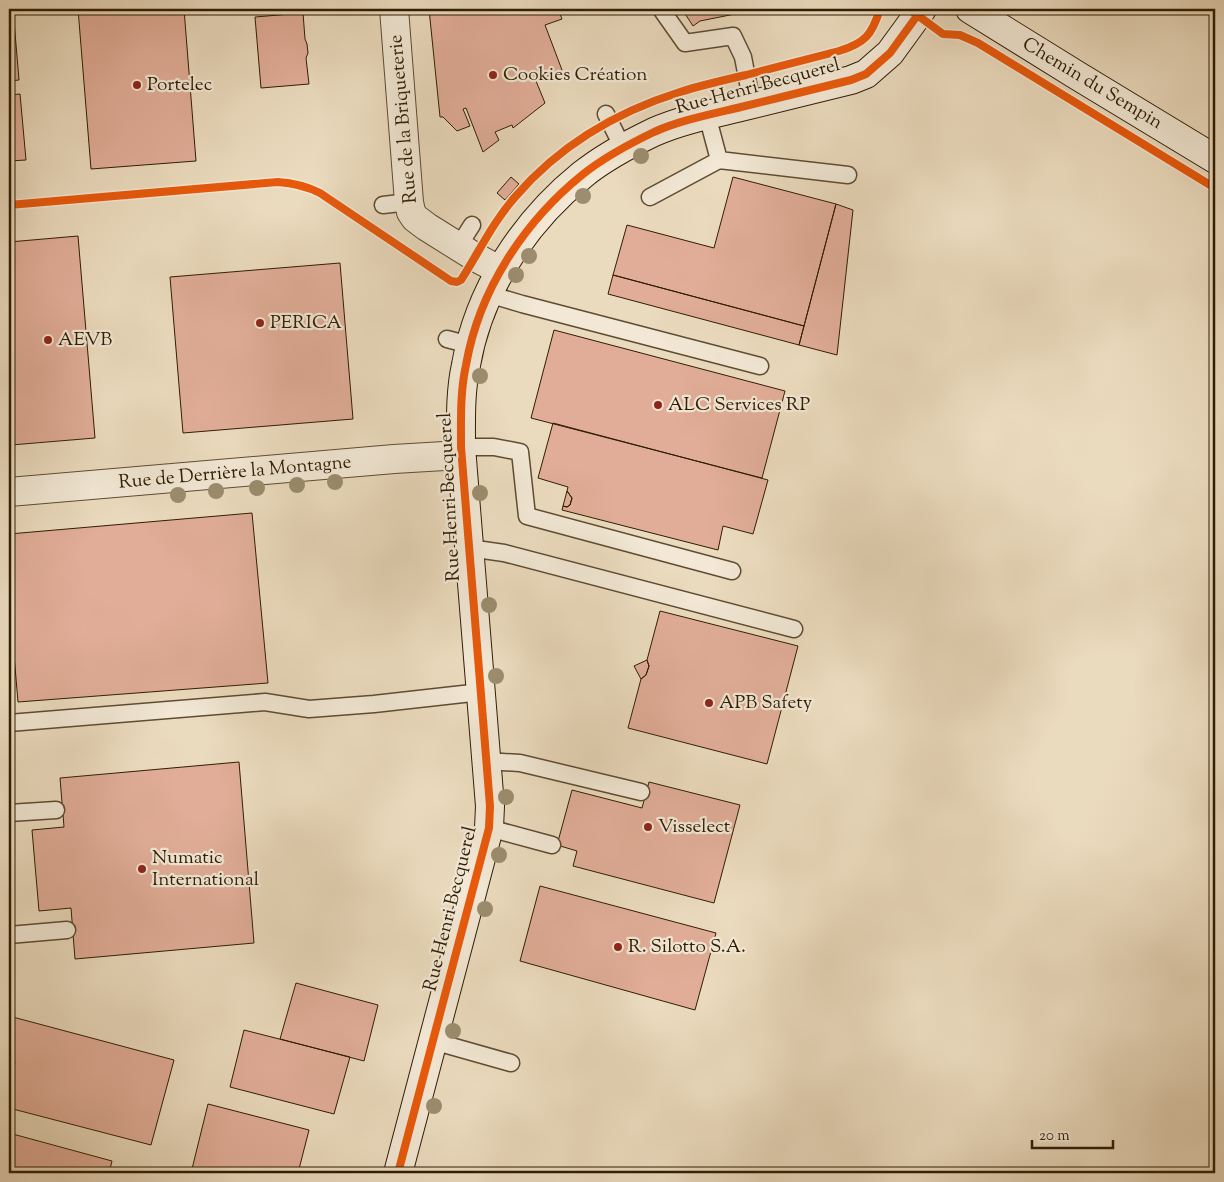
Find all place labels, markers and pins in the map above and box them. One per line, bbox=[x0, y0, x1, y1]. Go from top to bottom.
place label: Cookies Création bbox=[503, 62, 648, 89]
marker: Cookies Création bbox=[487, 69, 499, 81]
place label: Portelec bbox=[147, 72, 213, 99]
marker: Portelec bbox=[131, 79, 143, 91]
place label: PERICA bbox=[270, 310, 343, 337]
marker: PERICA bbox=[254, 317, 266, 329]
place label: AEVB bbox=[58, 327, 112, 354]
marker: AEVB bbox=[42, 334, 54, 346]
place label: ALC Services RP bbox=[668, 392, 810, 419]
marker: ALC Services RP bbox=[652, 399, 664, 411]
place label: APB Safety bbox=[719, 690, 813, 717]
marker: APB Safety bbox=[703, 697, 715, 709]
place label: Visselect bbox=[658, 814, 731, 841]
marker: Visselect bbox=[642, 821, 654, 833]
place label: Numatic International bbox=[152, 845, 259, 894]
marker: Numatic International bbox=[136, 863, 148, 875]
place label: R. Silotto S.A. bbox=[628, 934, 746, 961]
marker: R. Silotto S.A. bbox=[612, 941, 624, 953]

